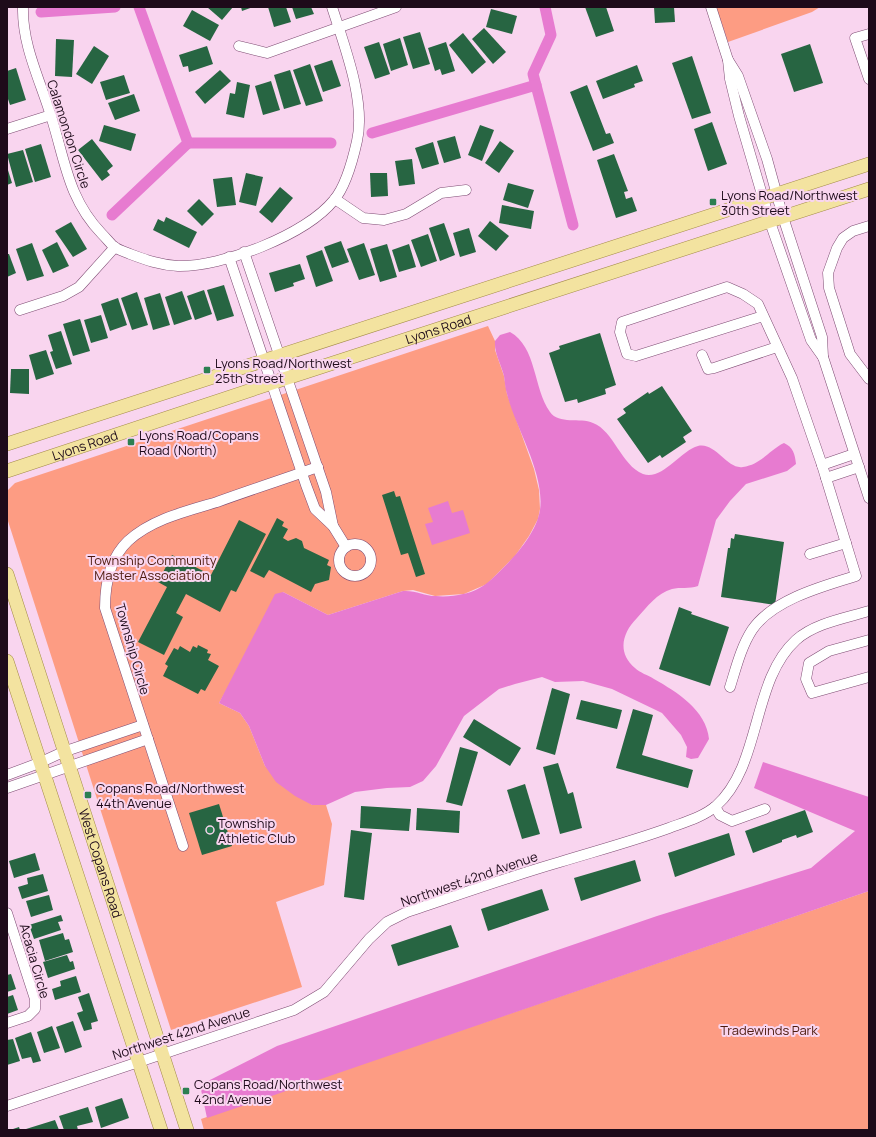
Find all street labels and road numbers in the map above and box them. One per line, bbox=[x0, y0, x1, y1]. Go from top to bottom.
street label: Calamondon Circle bbox=[43, 77, 95, 191]
street label: Lyons Road bbox=[403, 310, 473, 348]
street label: Lyons Road bbox=[50, 426, 120, 464]
street label: Township Circle bbox=[111, 601, 155, 697]
street label: West Copans Road bbox=[75, 806, 127, 920]
street label: Northwest 42nd Avenue bbox=[398, 847, 540, 911]
street label: Acacia Circle bbox=[16, 922, 54, 1001]
street label: Northwest 42nd Avenue bbox=[110, 1002, 252, 1064]

